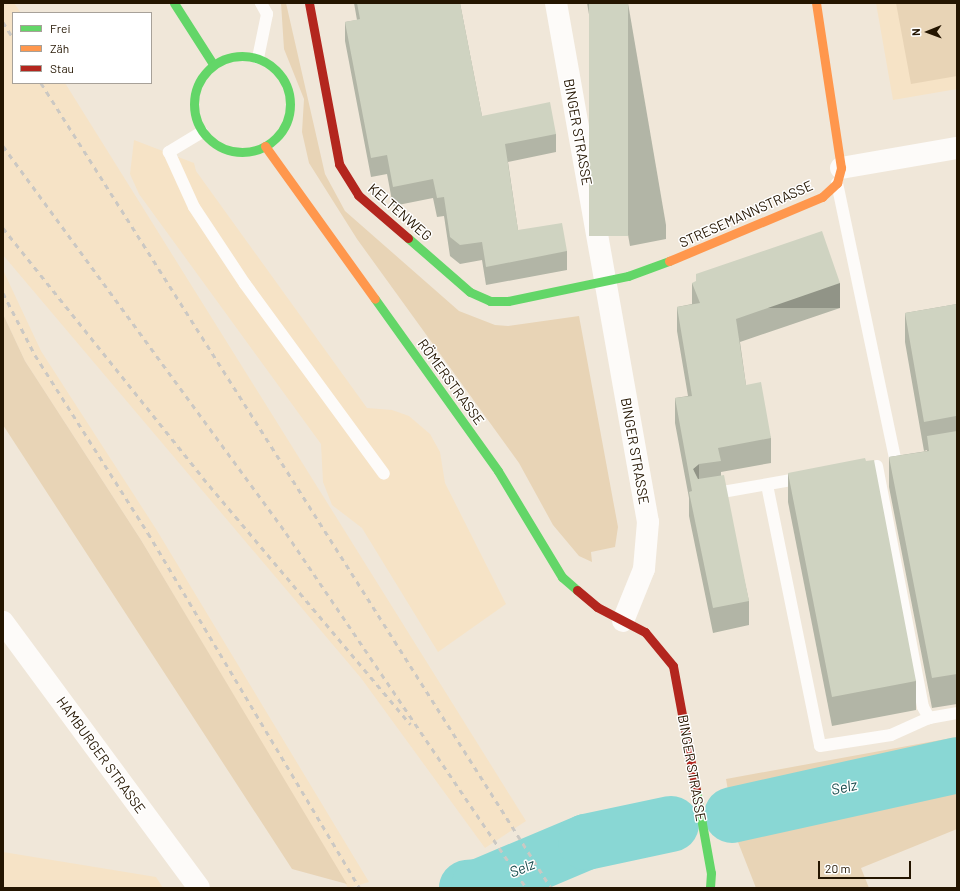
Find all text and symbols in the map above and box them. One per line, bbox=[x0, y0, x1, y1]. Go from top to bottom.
legend bbox=[12, 12, 152, 84]
north arrow bbox=[908, 12, 948, 52]
text: Frei bbox=[50, 21, 70, 35]
text: N bbox=[909, 28, 922, 36]
text: Zäh bbox=[50, 41, 69, 55]
text: Stau bbox=[50, 61, 74, 75]
street label: BINGER STRASSE bbox=[560, 77, 596, 187]
street label: STRESEMANNSTRASSE bbox=[677, 177, 815, 251]
street label: KELTENWEG bbox=[365, 180, 435, 244]
street label: RÖMERSTRASSE bbox=[414, 336, 488, 428]
street label: BINGER STRASSE bbox=[617, 396, 653, 506]
street label: HAMBURGER STRASSE bbox=[53, 693, 149, 817]
street label: BINGER STRASSE bbox=[674, 713, 710, 823]
water label: Selz bbox=[829, 775, 859, 799]
scale bar bbox=[820, 853, 913, 879]
water label: Selz bbox=[507, 855, 537, 881]
text: 20 m bbox=[825, 861, 851, 875]

